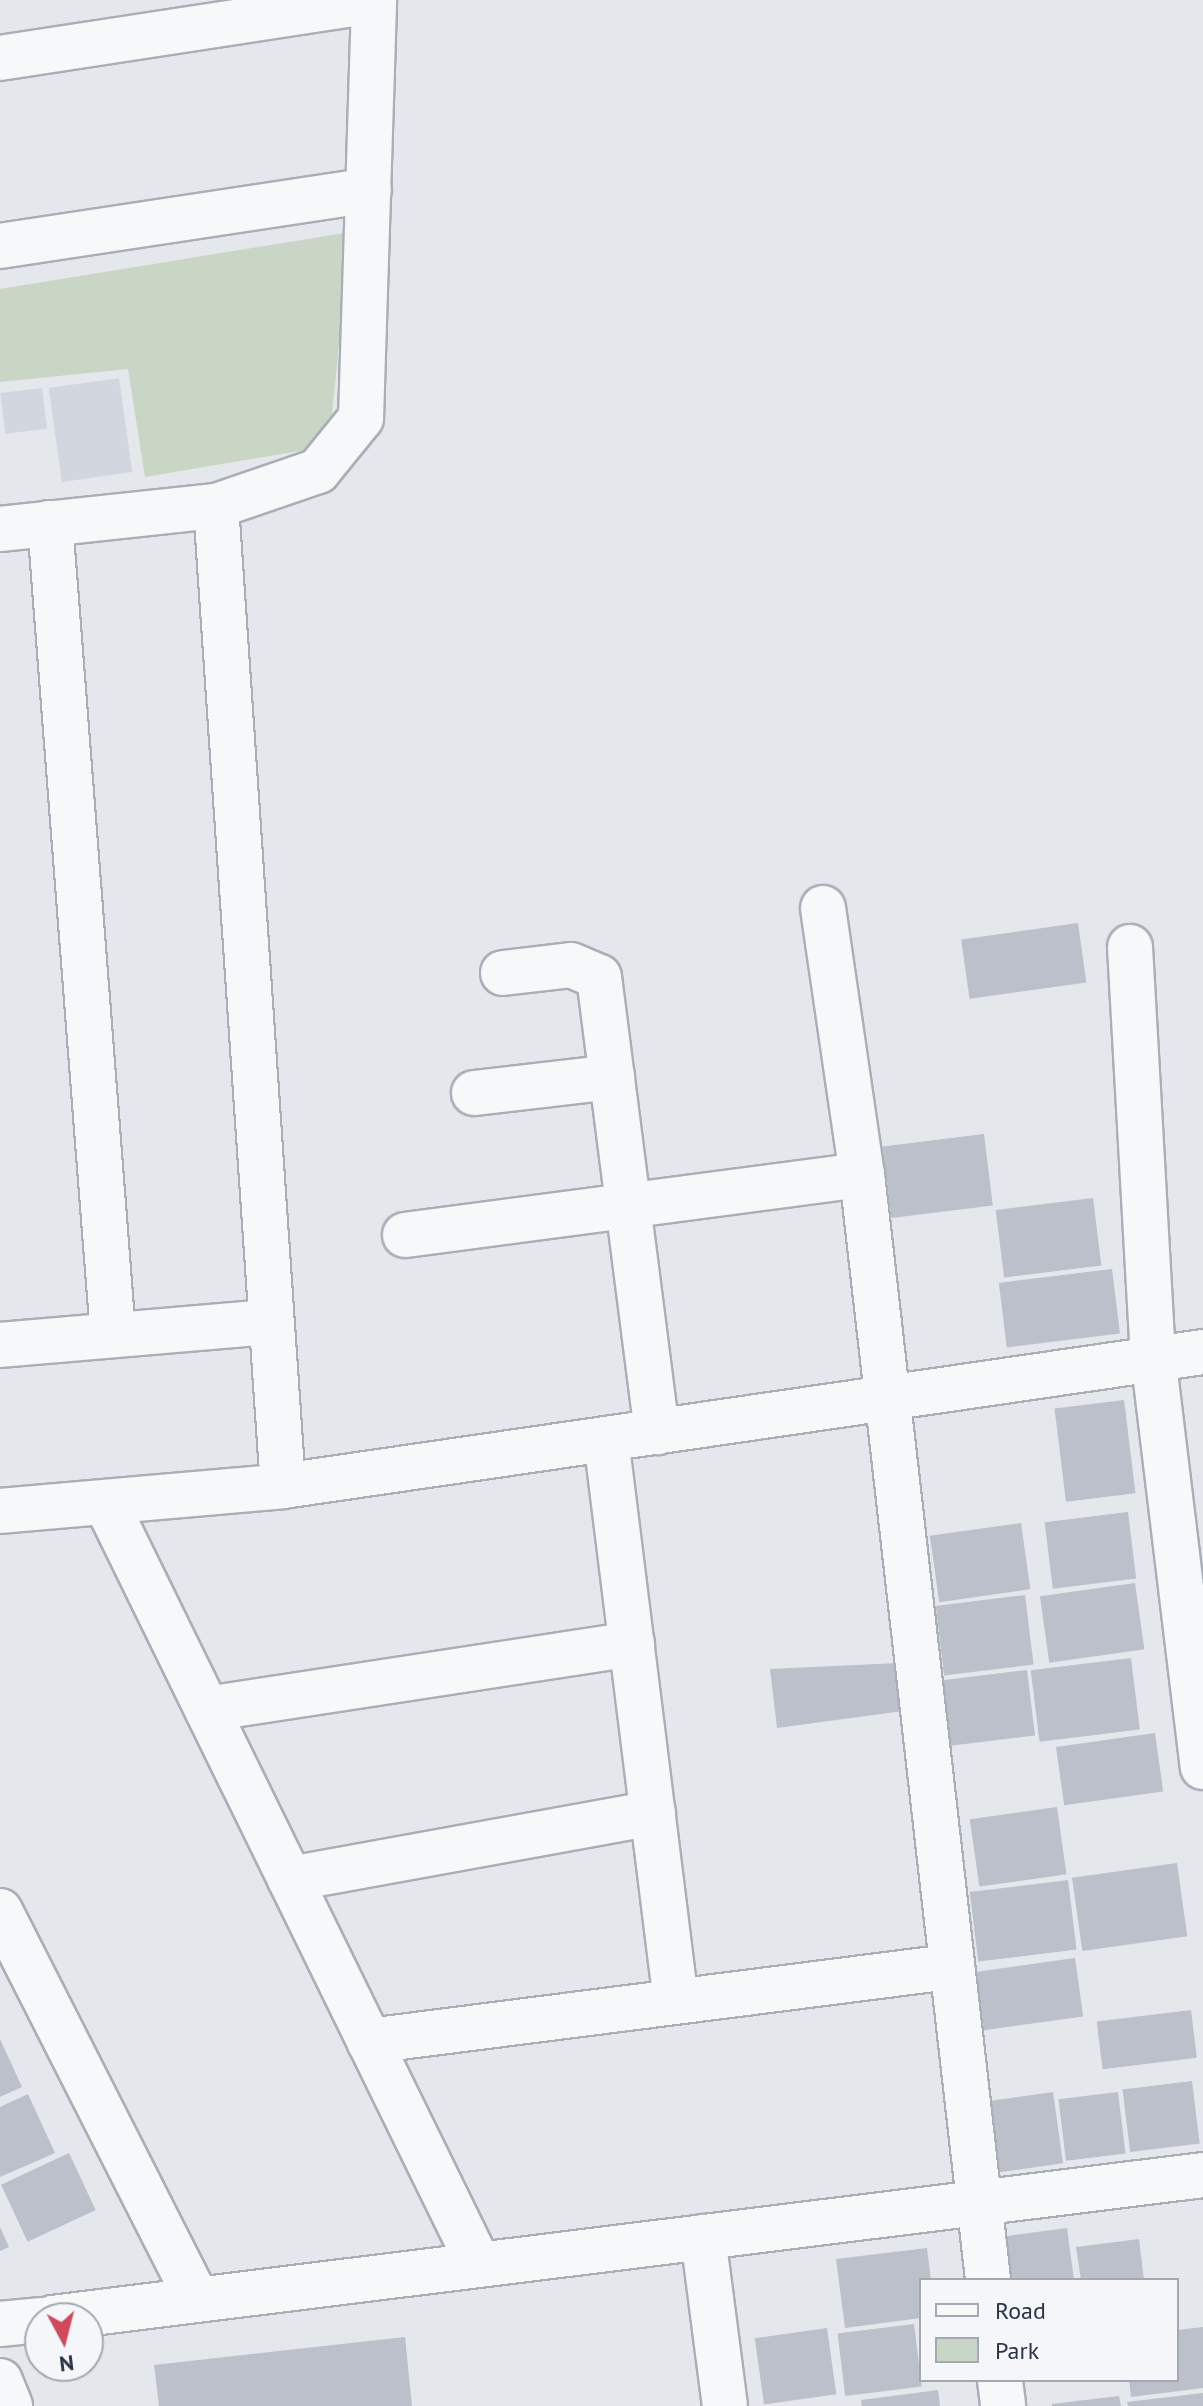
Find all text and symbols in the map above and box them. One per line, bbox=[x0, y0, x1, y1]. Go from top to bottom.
legend bbox=[919, 2278, 1179, 2382]
text: Road bbox=[995, 2295, 1046, 2326]
north arrow bbox=[24, 2302, 104, 2382]
text: Park bbox=[995, 2335, 1039, 2366]
text: N bbox=[58, 2349, 76, 2379]

